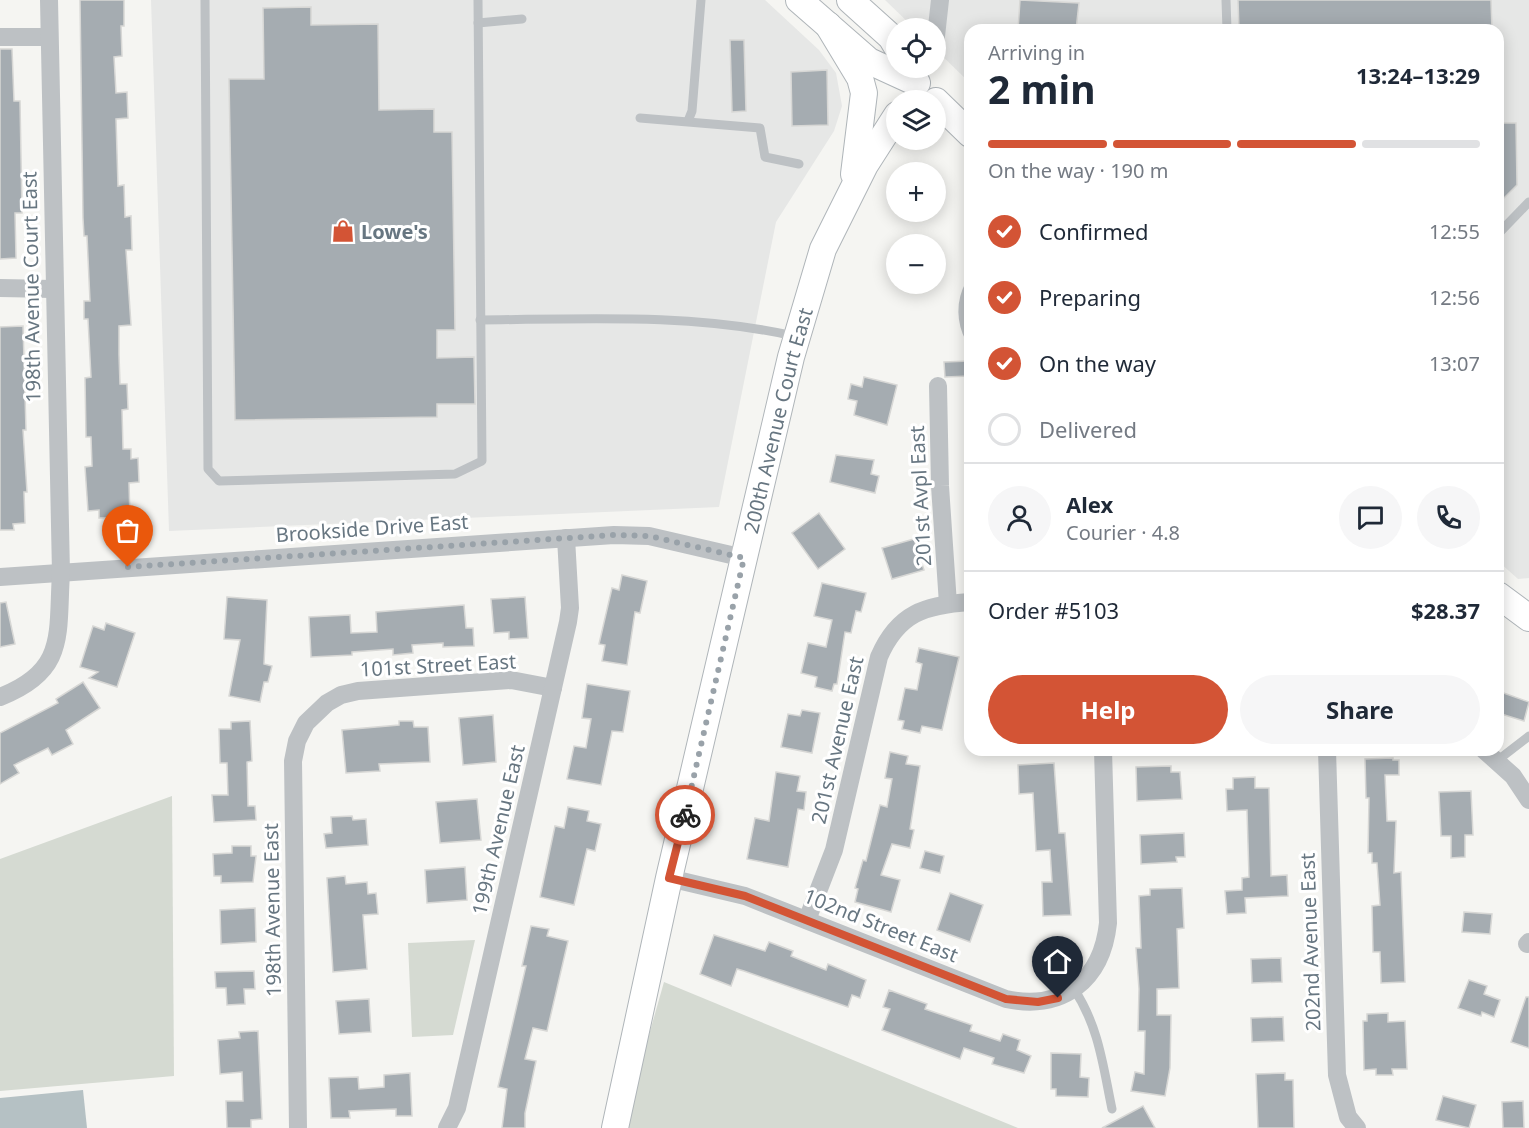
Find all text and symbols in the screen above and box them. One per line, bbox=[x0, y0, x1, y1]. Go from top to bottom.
map controls bbox=[886, 18, 946, 294]
button: locate bbox=[886, 18, 946, 78]
text: Arriving in bbox=[988, 39, 1085, 66]
text: 13:24–13:29 bbox=[1356, 60, 1480, 90]
text: 2 min bbox=[988, 62, 1095, 115]
button: layers bbox=[886, 90, 946, 150]
text: On the way · 190 m bbox=[988, 157, 1168, 184]
button: + bbox=[886, 162, 946, 222]
street label: 198th Avenue Court East bbox=[15, 171, 47, 403]
icon: check bbox=[988, 215, 1021, 248]
text: Confirmed bbox=[1039, 216, 1149, 246]
shop icon: Lowe's bbox=[330, 218, 356, 244]
place label: Lowe's bbox=[361, 218, 428, 245]
text: 12:55 bbox=[1429, 218, 1480, 245]
button: − bbox=[886, 234, 946, 294]
icon: check bbox=[988, 281, 1021, 314]
text: Preparing bbox=[1039, 282, 1141, 312]
text: 12:56 bbox=[1429, 284, 1480, 311]
street label: 200th Avenue Court East bbox=[737, 304, 818, 536]
icon: check bbox=[988, 347, 1021, 380]
text: On the way bbox=[1039, 348, 1156, 378]
text: 13:07 bbox=[1429, 350, 1480, 377]
text: Delivered bbox=[1039, 414, 1137, 444]
street label: 201st Avpl East bbox=[903, 425, 937, 567]
button: person bbox=[988, 486, 1051, 549]
button: chat bbox=[1339, 486, 1402, 549]
button: phone bbox=[1417, 486, 1480, 549]
text: Alex bbox=[1066, 489, 1113, 519]
pin bbox=[102, 505, 153, 567]
street label: Brookside Drive East bbox=[275, 508, 469, 548]
icon: bag bbox=[111, 514, 144, 547]
text: Courier · 4.8 bbox=[1066, 519, 1180, 546]
text: Order #5103 bbox=[988, 595, 1119, 625]
text: $28.37 bbox=[1411, 595, 1480, 625]
street label: 101st Street East bbox=[359, 647, 517, 683]
street label: 201st Avenue East bbox=[805, 654, 869, 826]
button: Help bbox=[988, 675, 1228, 744]
button: Share bbox=[1240, 675, 1480, 744]
street label: 199th Avenue East bbox=[465, 742, 531, 918]
courier bbox=[655, 785, 715, 845]
icon: bike bbox=[669, 799, 702, 832]
street label: 198th Avenue East bbox=[257, 823, 287, 997]
street label: 202nd Avenue East bbox=[1293, 852, 1327, 1032]
street label: 102nd Street East bbox=[800, 882, 962, 968]
pin bbox=[1032, 936, 1083, 998]
icon: home bbox=[1041, 945, 1074, 978]

